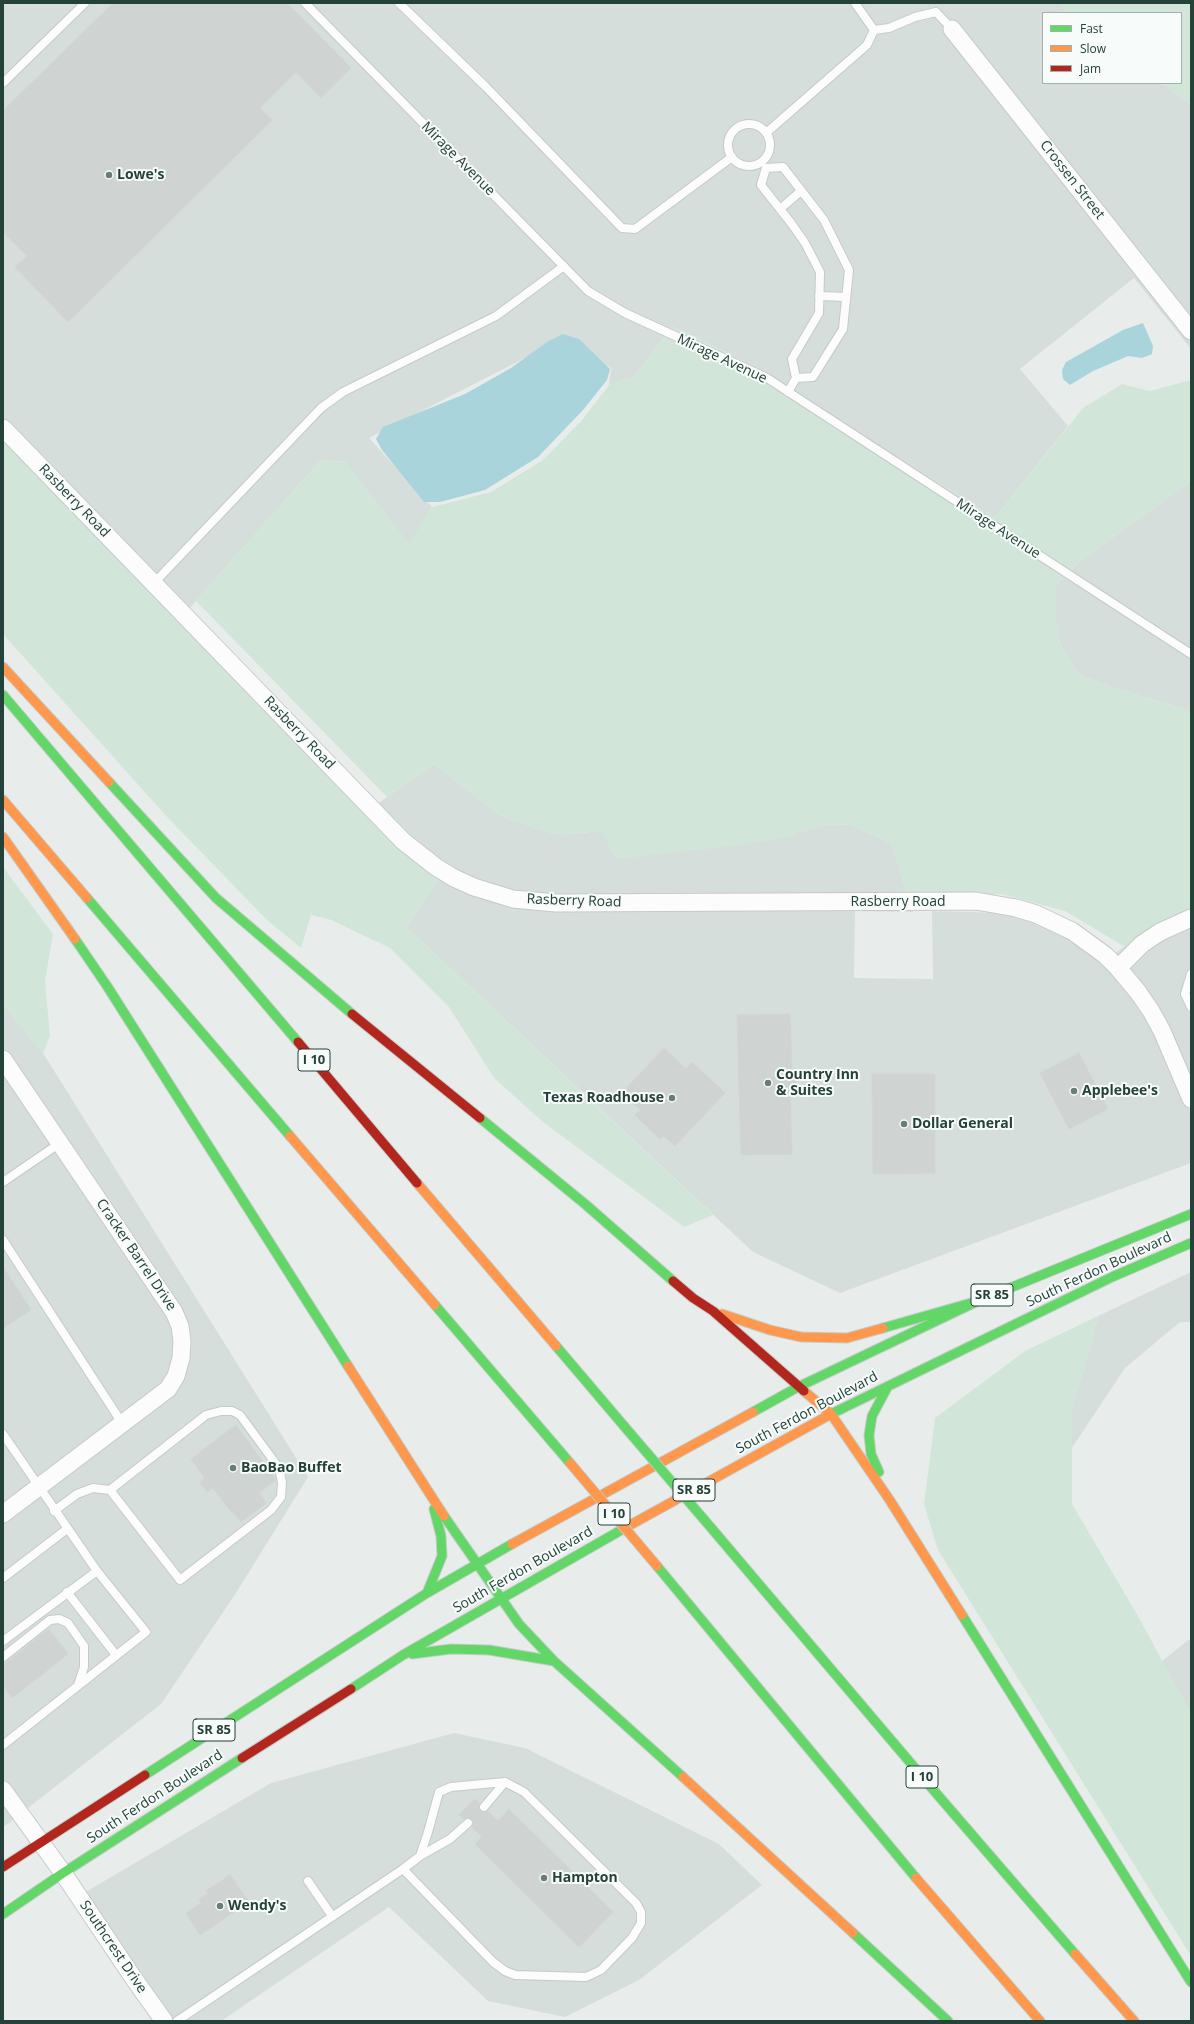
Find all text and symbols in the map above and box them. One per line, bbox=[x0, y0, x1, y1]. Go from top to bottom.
legend bbox=[1042, 12, 1182, 84]
text: Fast bbox=[1080, 20, 1103, 37]
text: Slow bbox=[1080, 40, 1106, 57]
text: Jam bbox=[1080, 60, 1101, 77]
street label: Mirage Avenue bbox=[418, 119, 498, 199]
street label: Crossen Street bbox=[1036, 137, 1108, 223]
place label: Lowe's bbox=[117, 167, 165, 183]
marker: Lowe's bbox=[104, 170, 114, 180]
street label: Mirage Avenue bbox=[674, 331, 770, 387]
street label: Rasberry Road bbox=[35, 461, 113, 541]
street label: Mirage Avenue bbox=[953, 495, 1043, 563]
street label: Rasberry Road bbox=[260, 693, 338, 773]
street label: Rasberry Road bbox=[526, 891, 622, 911]
street label: Rasberry Road bbox=[850, 894, 946, 910]
road number: I 10 bbox=[298, 1049, 330, 1071]
place label: Country Inn & Suites bbox=[776, 1067, 859, 1100]
marker: Country Inn & Suites bbox=[763, 1078, 773, 1088]
place label: Applebee's bbox=[1082, 1083, 1158, 1099]
marker: Applebee's bbox=[1069, 1086, 1079, 1096]
place label: Texas Roadhouse bbox=[543, 1090, 664, 1106]
marker: Texas Roadhouse bbox=[667, 1093, 677, 1103]
place label: Dollar General bbox=[912, 1116, 1013, 1132]
marker: Dollar General bbox=[899, 1119, 909, 1129]
street label: Cracker Barrel Drive bbox=[92, 1196, 180, 1314]
street label: South Ferdon Boulevard bbox=[1024, 1229, 1174, 1311]
road number: SR 85 bbox=[971, 1284, 1013, 1306]
street label: South Ferdon Boulevard bbox=[733, 1368, 881, 1458]
place label: BaoBao Buffet bbox=[241, 1460, 341, 1476]
marker: BaoBao Buffet bbox=[228, 1463, 238, 1473]
road number: SR 85 bbox=[673, 1479, 715, 1501]
road number: I 10 bbox=[598, 1503, 630, 1525]
street label: South Ferdon Boulevard bbox=[450, 1523, 596, 1617]
road number: SR 85 bbox=[193, 1719, 235, 1741]
street label: South Ferdon Boulevard bbox=[84, 1747, 226, 1847]
road number: I 10 bbox=[906, 1766, 938, 1788]
place label: Hampton bbox=[552, 1870, 618, 1886]
marker: Hampton bbox=[539, 1873, 549, 1883]
street label: Southcrest Drive bbox=[76, 1897, 150, 1997]
place label: Wendy's bbox=[228, 1898, 287, 1914]
marker: Wendy's bbox=[215, 1901, 225, 1911]

